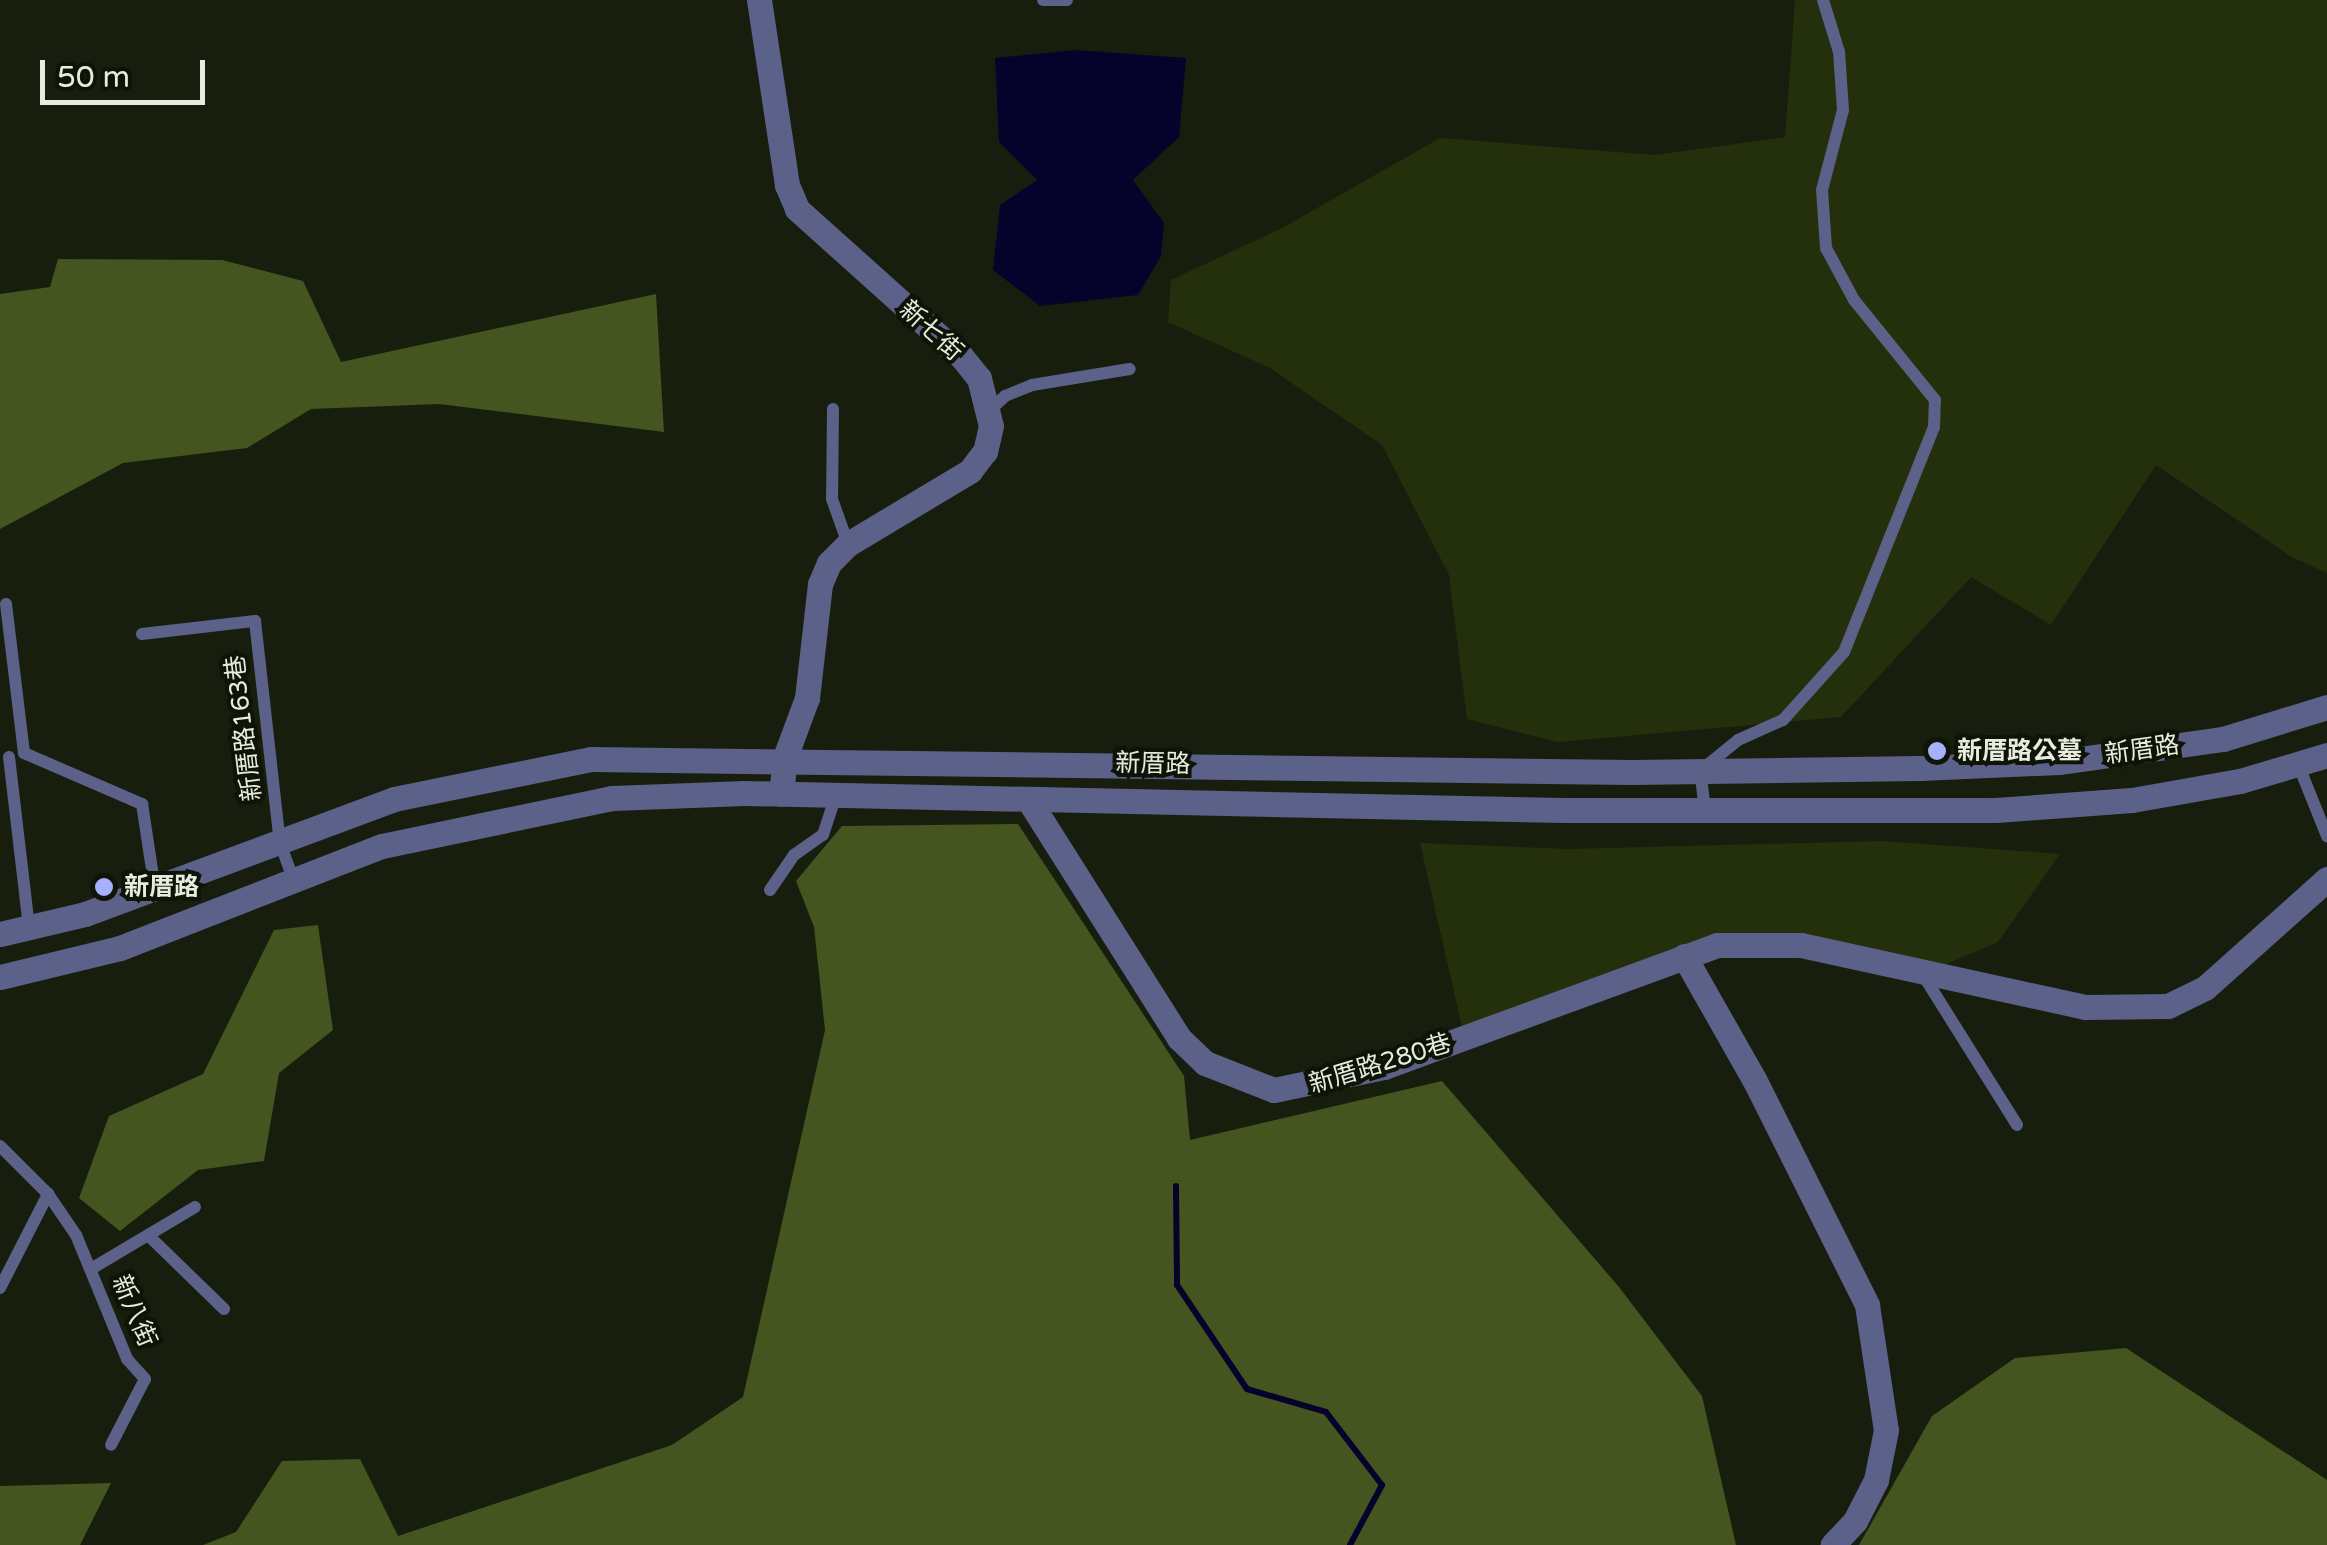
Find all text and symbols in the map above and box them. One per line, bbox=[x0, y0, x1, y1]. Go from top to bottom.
scale bar bbox=[45, 40, 210, 102]
text: 50 m bbox=[57, 59, 130, 96]
street label: 新七街 bbox=[893, 295, 969, 367]
street label: 新厝路163巷 bbox=[220, 653, 268, 803]
street label: 新厝路 bbox=[2103, 730, 2181, 770]
place label: 新厝路公墓 bbox=[1957, 736, 2082, 766]
marker: 新厝路公墓 bbox=[1926, 740, 1948, 762]
street label: 新厝路 bbox=[1115, 748, 1191, 780]
place label: 新厝路 bbox=[124, 872, 199, 902]
marker: 新厝路 bbox=[93, 876, 115, 898]
street label: 新厝路280巷 bbox=[1305, 1028, 1455, 1100]
street label: 新八街 bbox=[106, 1271, 162, 1351]

